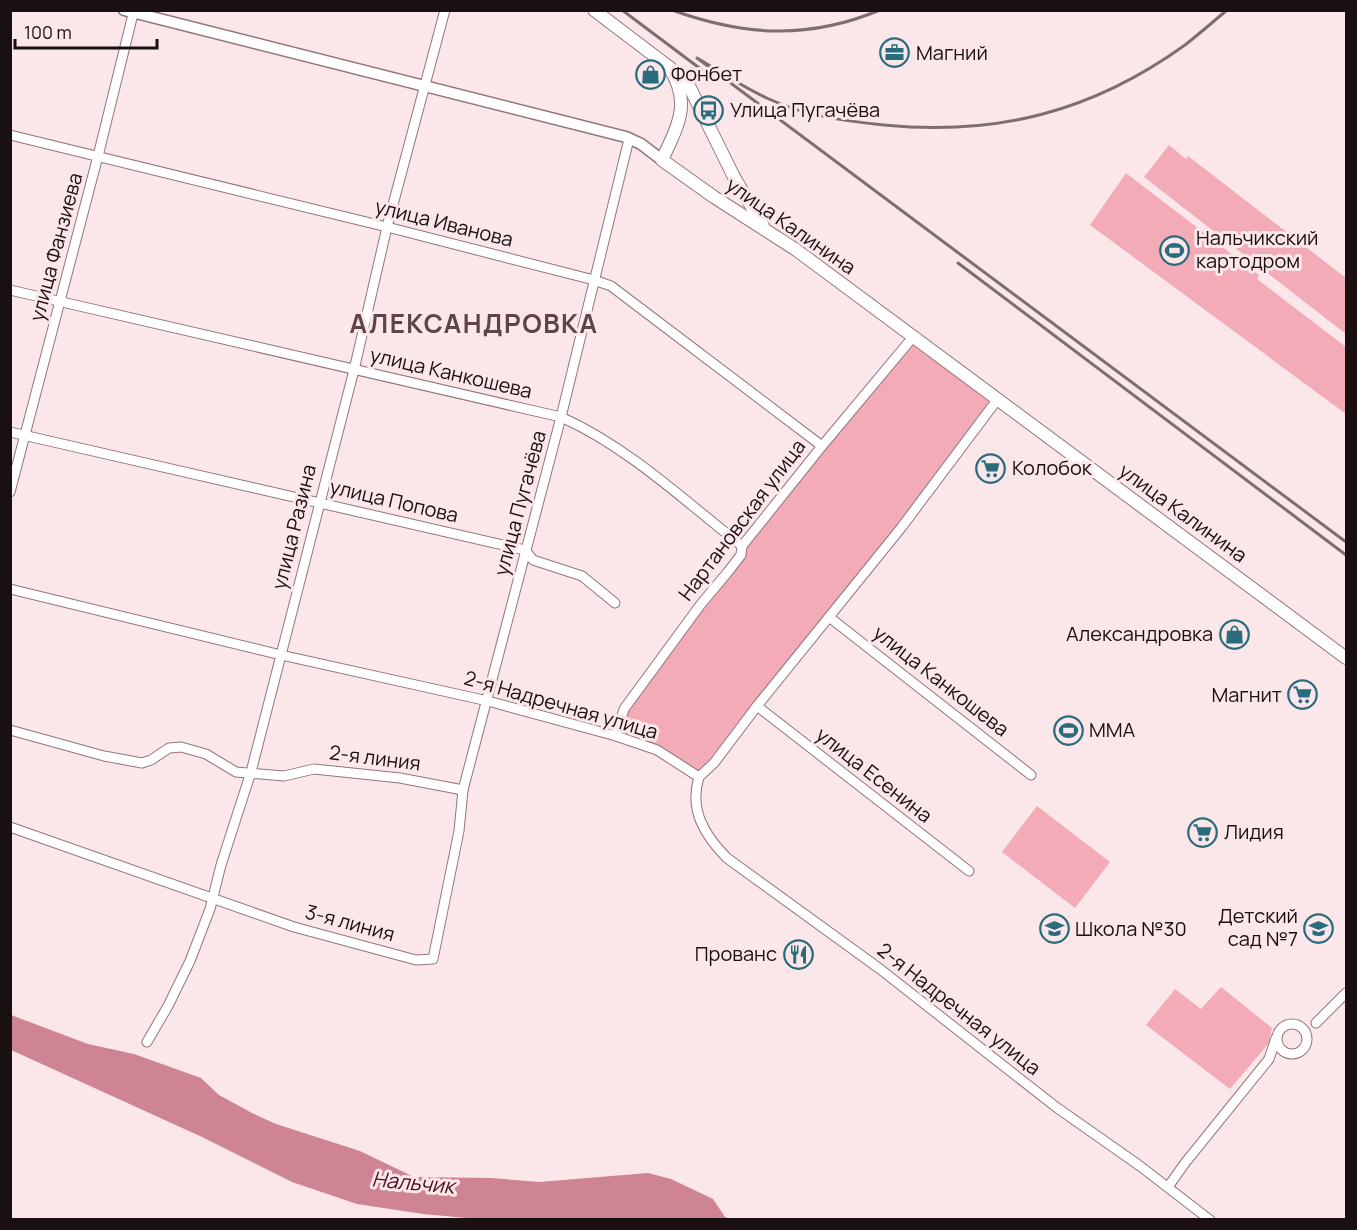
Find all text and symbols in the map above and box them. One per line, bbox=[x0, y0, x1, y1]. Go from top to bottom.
scale bar bbox=[15, 12, 158, 50]
text: 100 m bbox=[24, 20, 72, 44]
office icon: Магний bbox=[879, 37, 911, 69]
place label: Магний bbox=[916, 39, 988, 66]
shop icon: Фонбет bbox=[634, 58, 666, 90]
place label: Фонбет bbox=[671, 60, 742, 87]
bus stop icon: Улица Пугачёва bbox=[693, 94, 725, 126]
place label: Улица Пугачёва bbox=[730, 96, 880, 123]
street label: улица Фанзиева bbox=[23, 170, 88, 324]
street label: улица Калинина bbox=[721, 171, 861, 280]
street label: улица Иванова bbox=[372, 192, 516, 253]
place label: Нальчикский картодром bbox=[1196, 224, 1318, 274]
sports icon: Нальчикский картодром bbox=[1159, 234, 1191, 266]
district label: АЛЕКСАНДРОВКА bbox=[350, 305, 598, 341]
street label: улица Канкошева bbox=[367, 341, 535, 404]
street label: улица Пугачёва bbox=[487, 427, 552, 578]
street label: Нартановская улица bbox=[672, 434, 811, 606]
supermarket icon: Колобок bbox=[975, 452, 1007, 484]
place label: Колобок bbox=[1012, 454, 1093, 481]
street label: улица Калинина bbox=[1114, 457, 1253, 568]
street label: улица Разина bbox=[265, 461, 322, 592]
street label: улица Попова bbox=[327, 473, 461, 528]
shop icon: Александровка bbox=[1218, 618, 1250, 650]
street label: улица Канкошева bbox=[868, 619, 1015, 742]
place label: Александровка bbox=[1066, 620, 1213, 647]
street label: 2-я Надречная улица bbox=[461, 664, 661, 745]
supermarket icon: Магнит bbox=[1287, 679, 1319, 711]
place label: Магнит bbox=[1211, 681, 1282, 708]
sports icon: MMA bbox=[1052, 714, 1084, 746]
place label: MMA bbox=[1089, 716, 1136, 743]
street label: улица Есенина bbox=[811, 721, 938, 829]
street label: 2-я линия bbox=[328, 738, 422, 777]
supermarket icon: Лидия bbox=[1187, 816, 1219, 848]
place label: Лидия bbox=[1224, 818, 1284, 845]
street label: 3-я линия bbox=[302, 898, 398, 947]
place label: Детский сад №7 bbox=[1218, 902, 1298, 952]
school or university icon: Детский сад №7 bbox=[1303, 912, 1335, 944]
school or university icon: Школа №30 bbox=[1038, 913, 1070, 945]
place label: Школа №30 bbox=[1075, 915, 1187, 942]
street label: 2-я Надречная улица bbox=[872, 936, 1047, 1081]
restaurant icon: Прованс bbox=[782, 938, 814, 970]
place label: Прованс bbox=[695, 940, 777, 967]
water label: Нальчик bbox=[371, 1164, 458, 1200]

